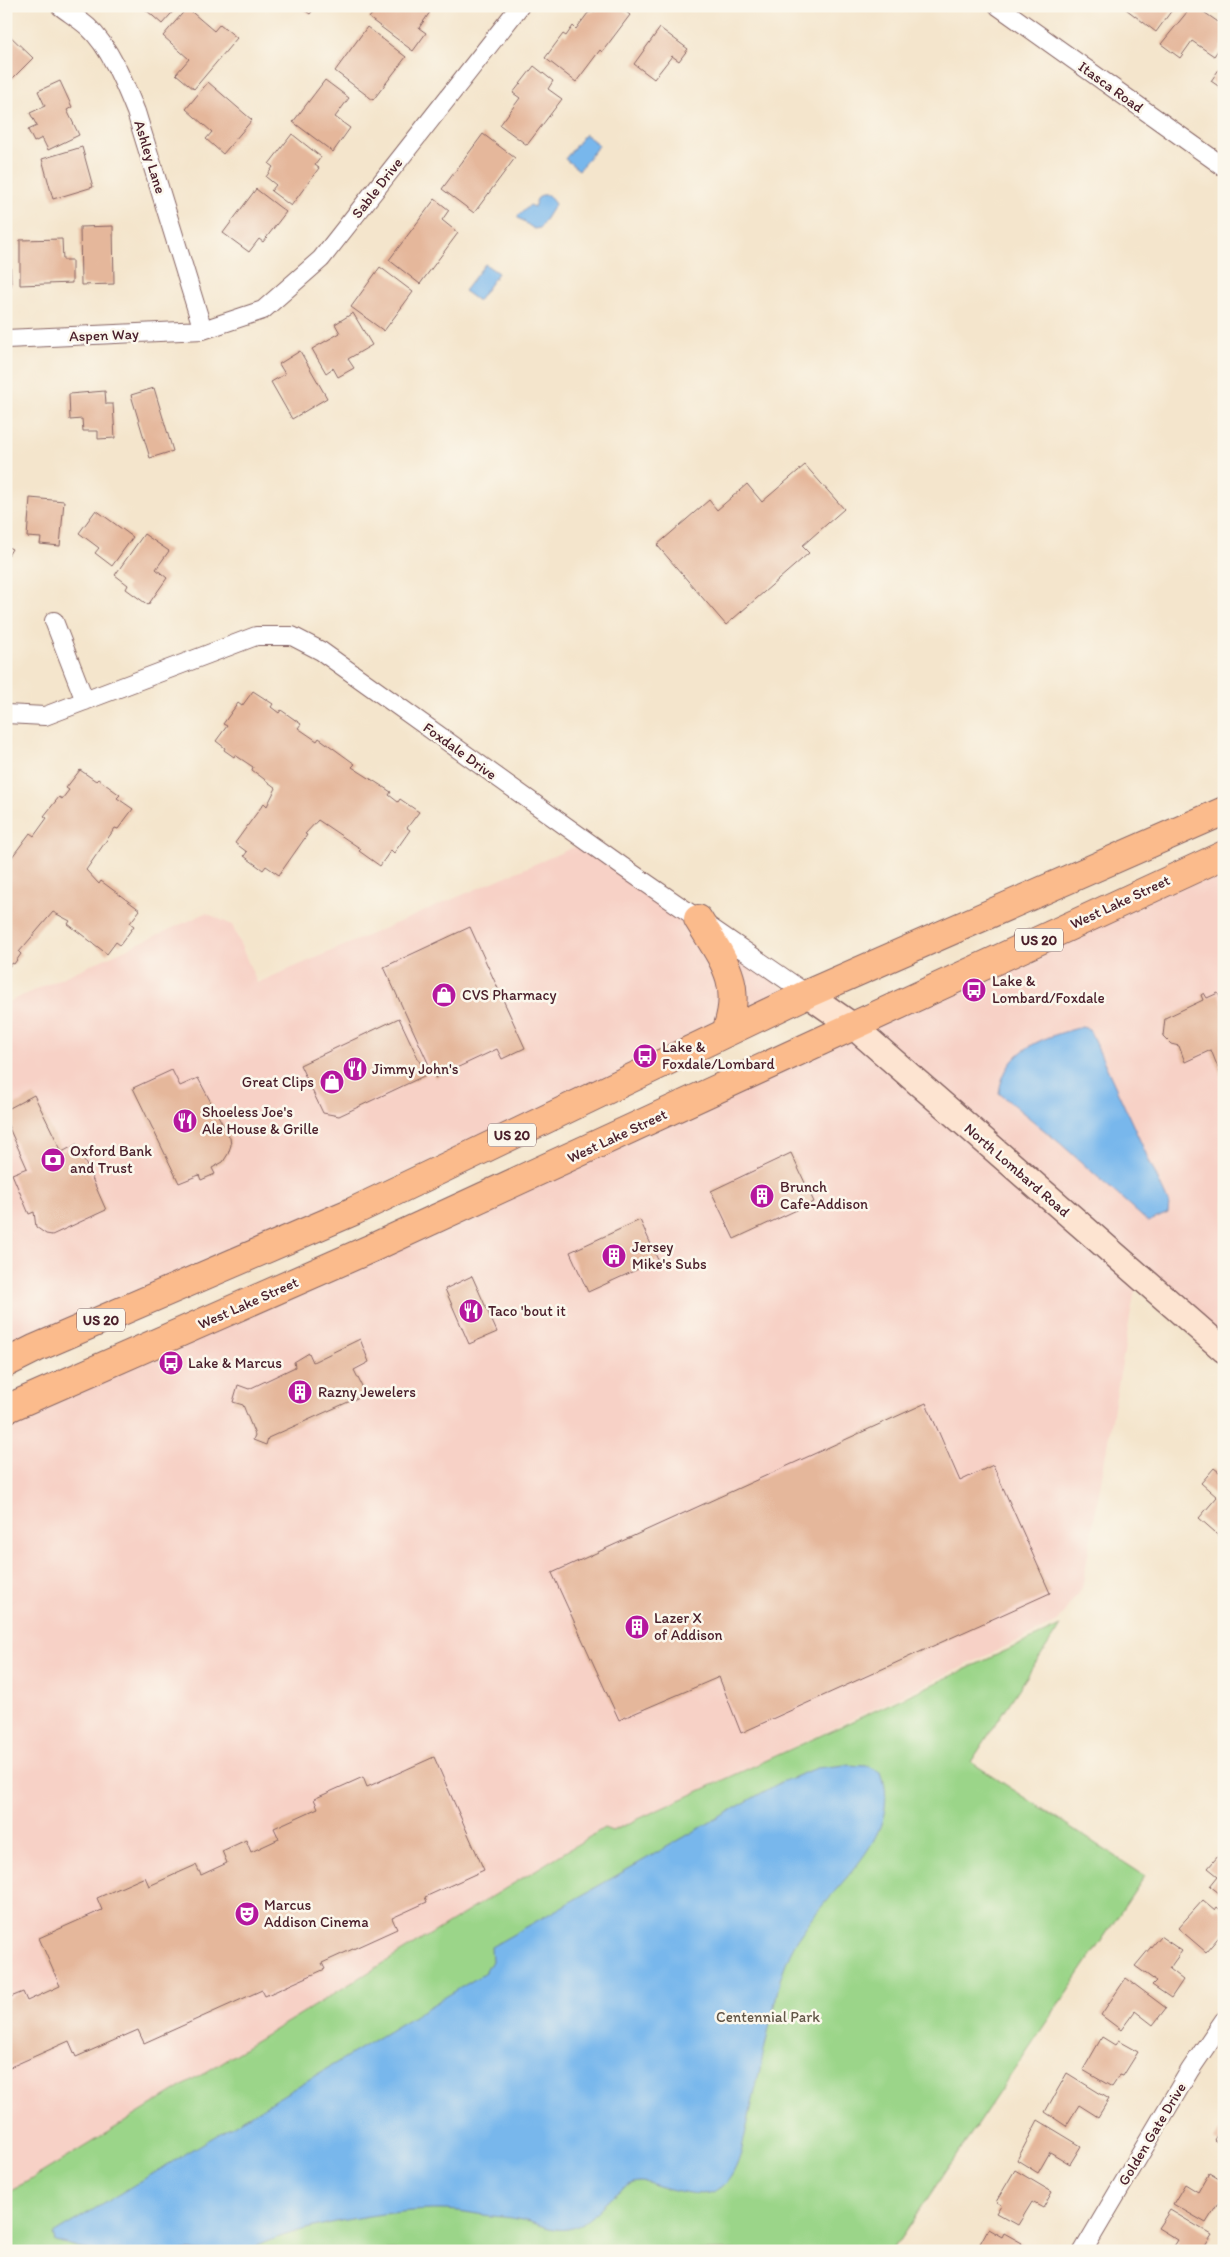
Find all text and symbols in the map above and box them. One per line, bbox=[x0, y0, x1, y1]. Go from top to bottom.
street label: Itasca Road bbox=[1075, 57, 1148, 117]
street label: Ashley Lane bbox=[130, 118, 170, 196]
street label: Sable Drive bbox=[348, 154, 406, 222]
street label: Aspen Way bbox=[69, 325, 139, 345]
street label: Foxdale Drive bbox=[420, 718, 500, 784]
street label: West Lake Street bbox=[1067, 871, 1173, 933]
road number: US 20 bbox=[1015, 928, 1063, 952]
place label: Lake & Lombard/Foxdale bbox=[992, 972, 1105, 1007]
bus stop icon: Lake & Lombard/Foxdale bbox=[961, 977, 987, 1003]
shop icon: CVS Pharmacy bbox=[431, 982, 457, 1008]
place label: CVS Pharmacy bbox=[462, 986, 556, 1004]
place label: Lake & Foxdale/Lombard bbox=[662, 1038, 776, 1073]
bus stop icon: Lake & Foxdale/Lombard bbox=[632, 1043, 658, 1069]
restaurant icon: Jimmy John's bbox=[342, 1056, 368, 1082]
place label: Jimmy John's bbox=[372, 1060, 459, 1078]
shop icon: Great Clips bbox=[319, 1069, 345, 1095]
place label: Great Clips bbox=[242, 1073, 314, 1091]
place label: Shoeless Joe's Ale House & Grille bbox=[202, 1103, 319, 1138]
street label: West Lake Street bbox=[564, 1105, 670, 1167]
restaurant icon: Shoeless Joe's Ale House & Grille bbox=[172, 1108, 198, 1134]
street label: North Lombard Road bbox=[961, 1119, 1073, 1221]
road number: US 20 bbox=[488, 1124, 536, 1146]
place label: Oxford Bank and Trust bbox=[70, 1142, 152, 1177]
bank icon: Oxford Bank and Trust bbox=[40, 1147, 66, 1173]
place label: Brunch Cafe-Addison bbox=[780, 1178, 868, 1213]
building icon: Brunch Cafe-Addison bbox=[749, 1183, 775, 1209]
place label: Jersey Mike's Subs bbox=[632, 1238, 707, 1273]
building icon: Jersey Mike's Subs bbox=[601, 1243, 627, 1269]
street label: West Lake Street bbox=[195, 1273, 301, 1333]
restaurant icon: Taco 'bout it bbox=[458, 1298, 484, 1324]
place label: Taco 'bout it bbox=[488, 1302, 566, 1320]
road number: US 20 bbox=[77, 1308, 125, 1332]
bus stop icon: Lake & Marcus bbox=[158, 1350, 184, 1376]
place label: Lake & Marcus bbox=[188, 1354, 282, 1372]
building icon: Razny Jewelers bbox=[287, 1379, 313, 1405]
place label: Razny Jewelers bbox=[318, 1383, 416, 1401]
place label: Lazer X of Addison bbox=[654, 1609, 723, 1644]
building icon: Lazer X of Addison bbox=[624, 1614, 650, 1640]
place label: Marcus Addison Cinema bbox=[264, 1896, 369, 1931]
theatre icon: Marcus Addison Cinema bbox=[234, 1901, 260, 1927]
park label: Centennial Park bbox=[716, 2008, 820, 2026]
street label: Golden Gate Drive bbox=[1114, 2079, 1190, 2189]

